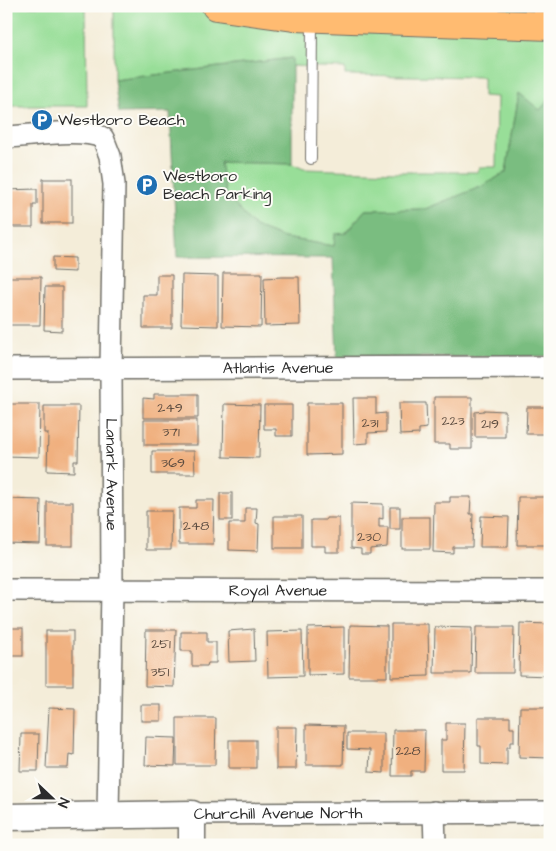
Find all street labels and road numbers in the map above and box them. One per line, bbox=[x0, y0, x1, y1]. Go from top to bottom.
street label: Atlantis Avenue bbox=[223, 357, 334, 379]
street label: Lanark Avenue bbox=[100, 418, 123, 531]
street label: Royal Avenue bbox=[229, 579, 327, 602]
street label: Churchill Avenue North bbox=[194, 802, 363, 825]

